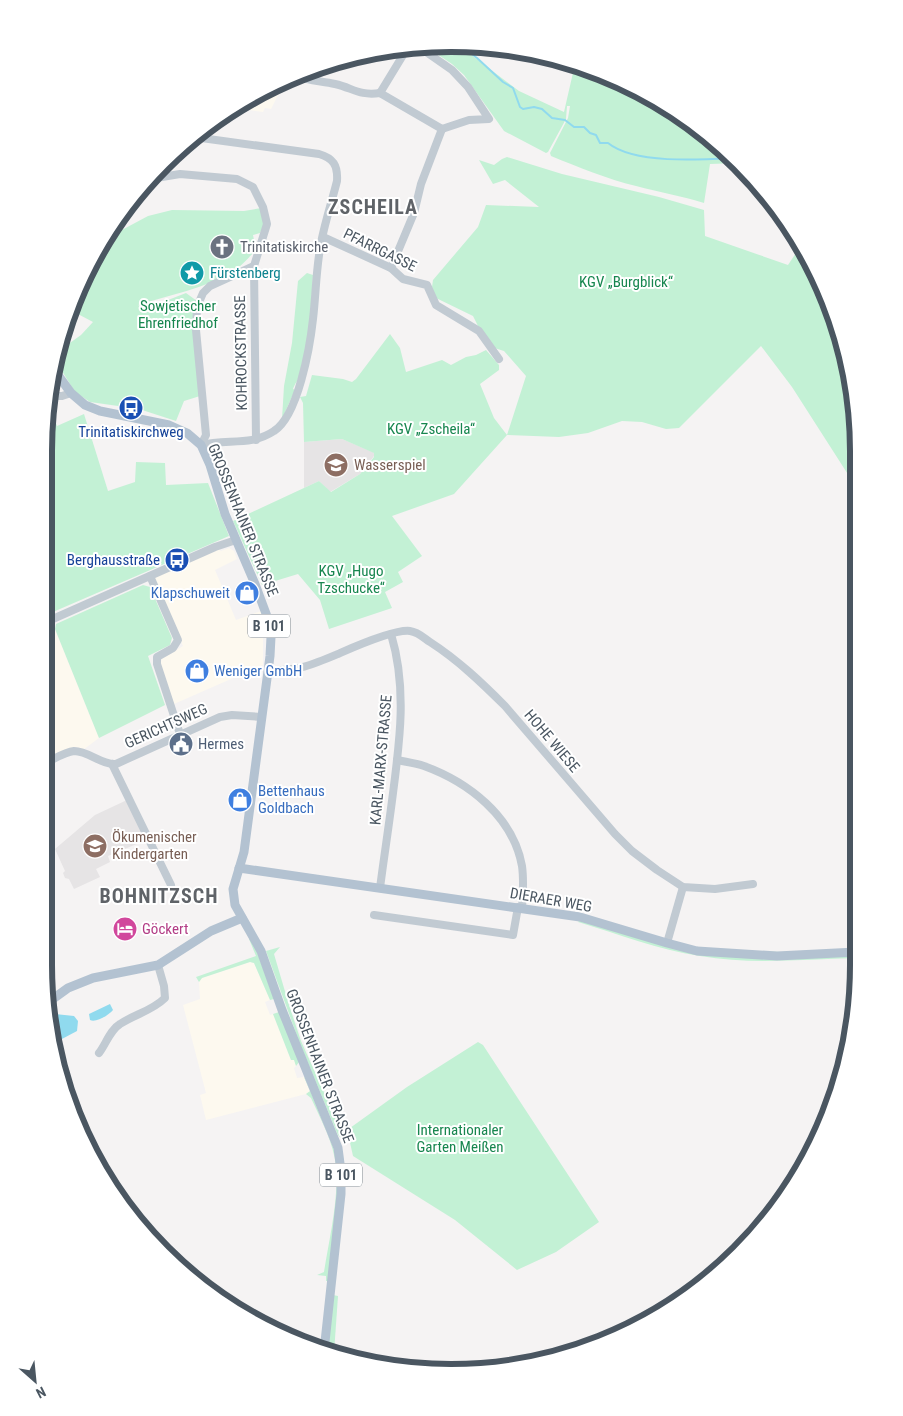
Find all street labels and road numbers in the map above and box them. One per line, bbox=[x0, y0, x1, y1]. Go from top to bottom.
street label: PFARRGASSE bbox=[340, 225, 420, 275]
street label: KOHROCKSTRASSE bbox=[231, 295, 251, 411]
street label: GROSSENHAINER STRASSE bbox=[204, 441, 282, 599]
road number: B 101 bbox=[248, 614, 290, 638]
street label: KARL-MARX-STRASSE bbox=[366, 694, 396, 826]
street label: GERICHTSWEG bbox=[122, 700, 210, 752]
street label: HOHE WIESE bbox=[521, 706, 583, 776]
street label: DIERAER WEG bbox=[509, 884, 593, 916]
street label: GROSSENHAINER STRASSE bbox=[282, 987, 358, 1145]
road number: B 101 bbox=[320, 1164, 362, 1186]

